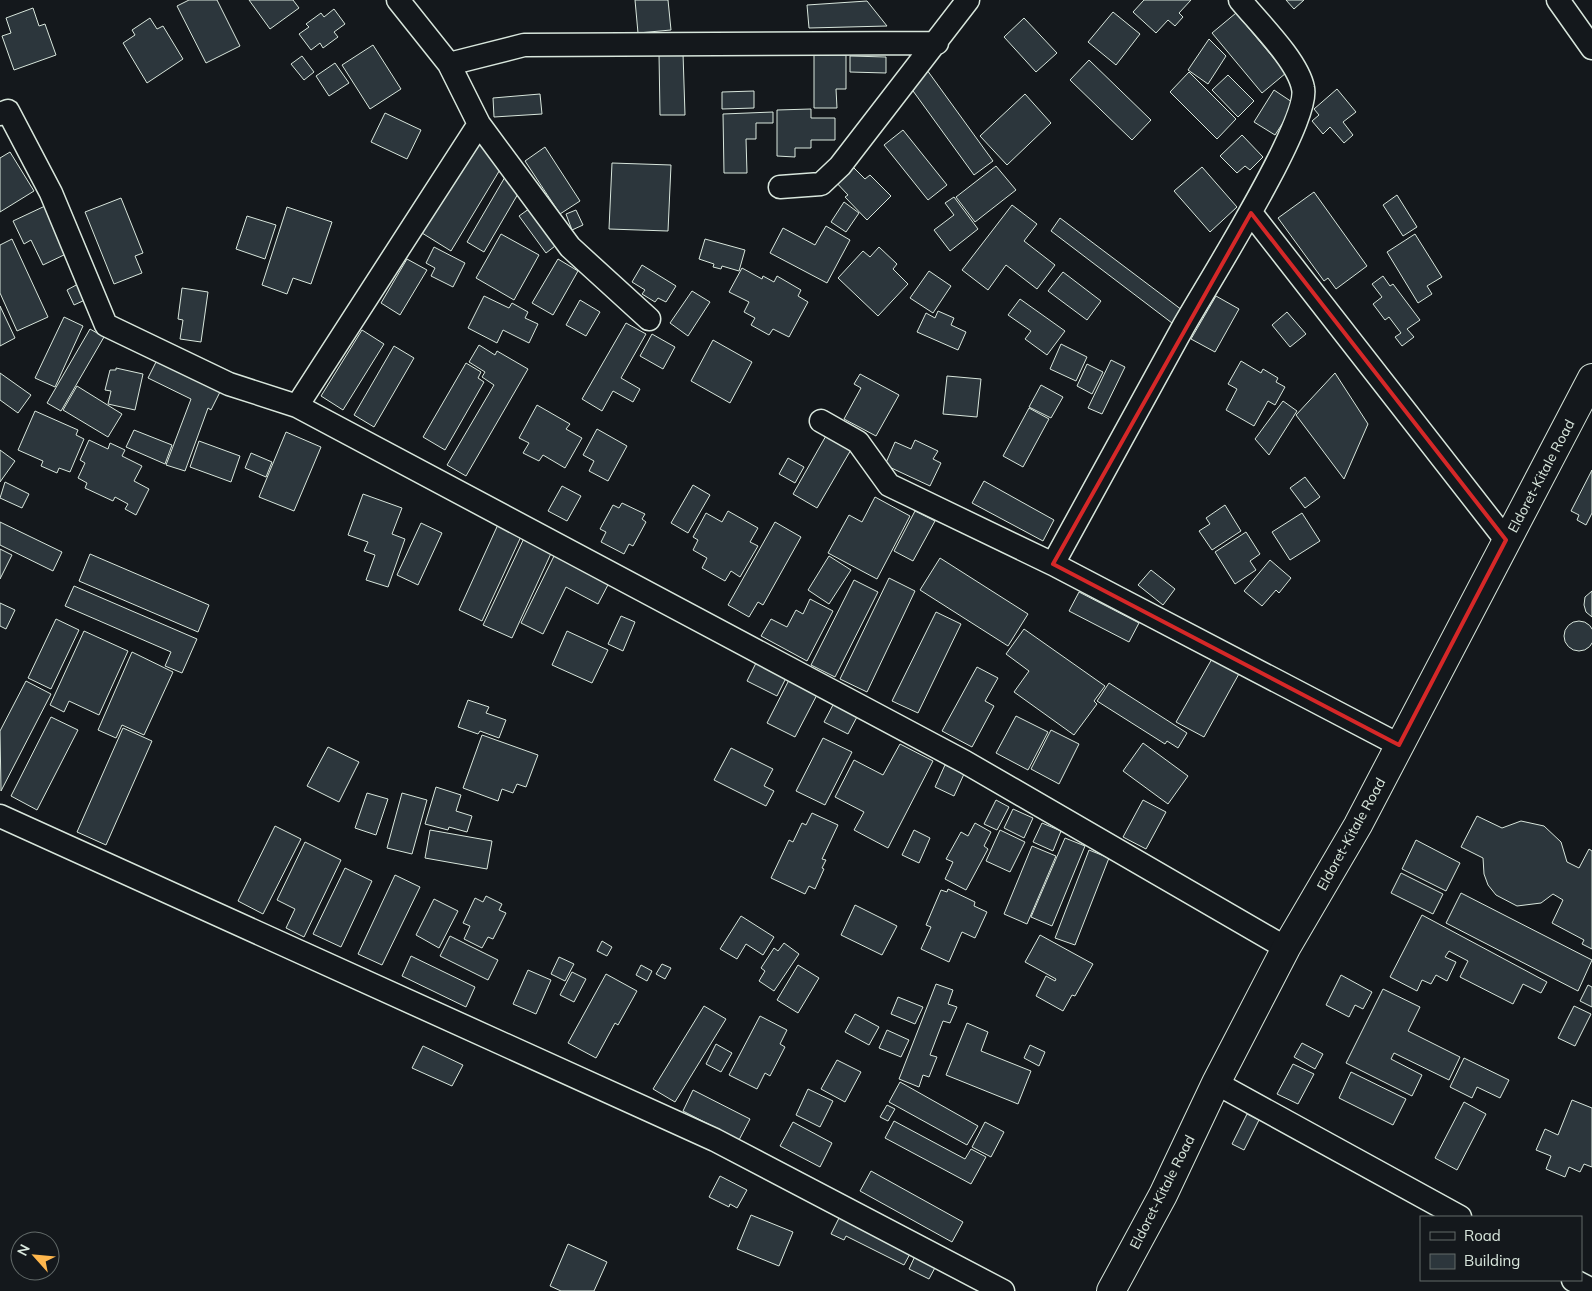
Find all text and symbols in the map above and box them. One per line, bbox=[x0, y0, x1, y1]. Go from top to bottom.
street label: Eldoret-Kitale Road bbox=[1504, 416, 1578, 536]
street label: Eldoret-Kitale Road bbox=[1313, 775, 1389, 893]
street label: Eldoret-Kitale Road bbox=[1125, 1132, 1199, 1252]
legend bbox=[1420, 1216, 1582, 1281]
text: Road bbox=[1464, 1226, 1501, 1245]
north arrow bbox=[10, 1231, 60, 1281]
text: N bbox=[13, 1241, 34, 1259]
text: Building bbox=[1464, 1251, 1520, 1270]

